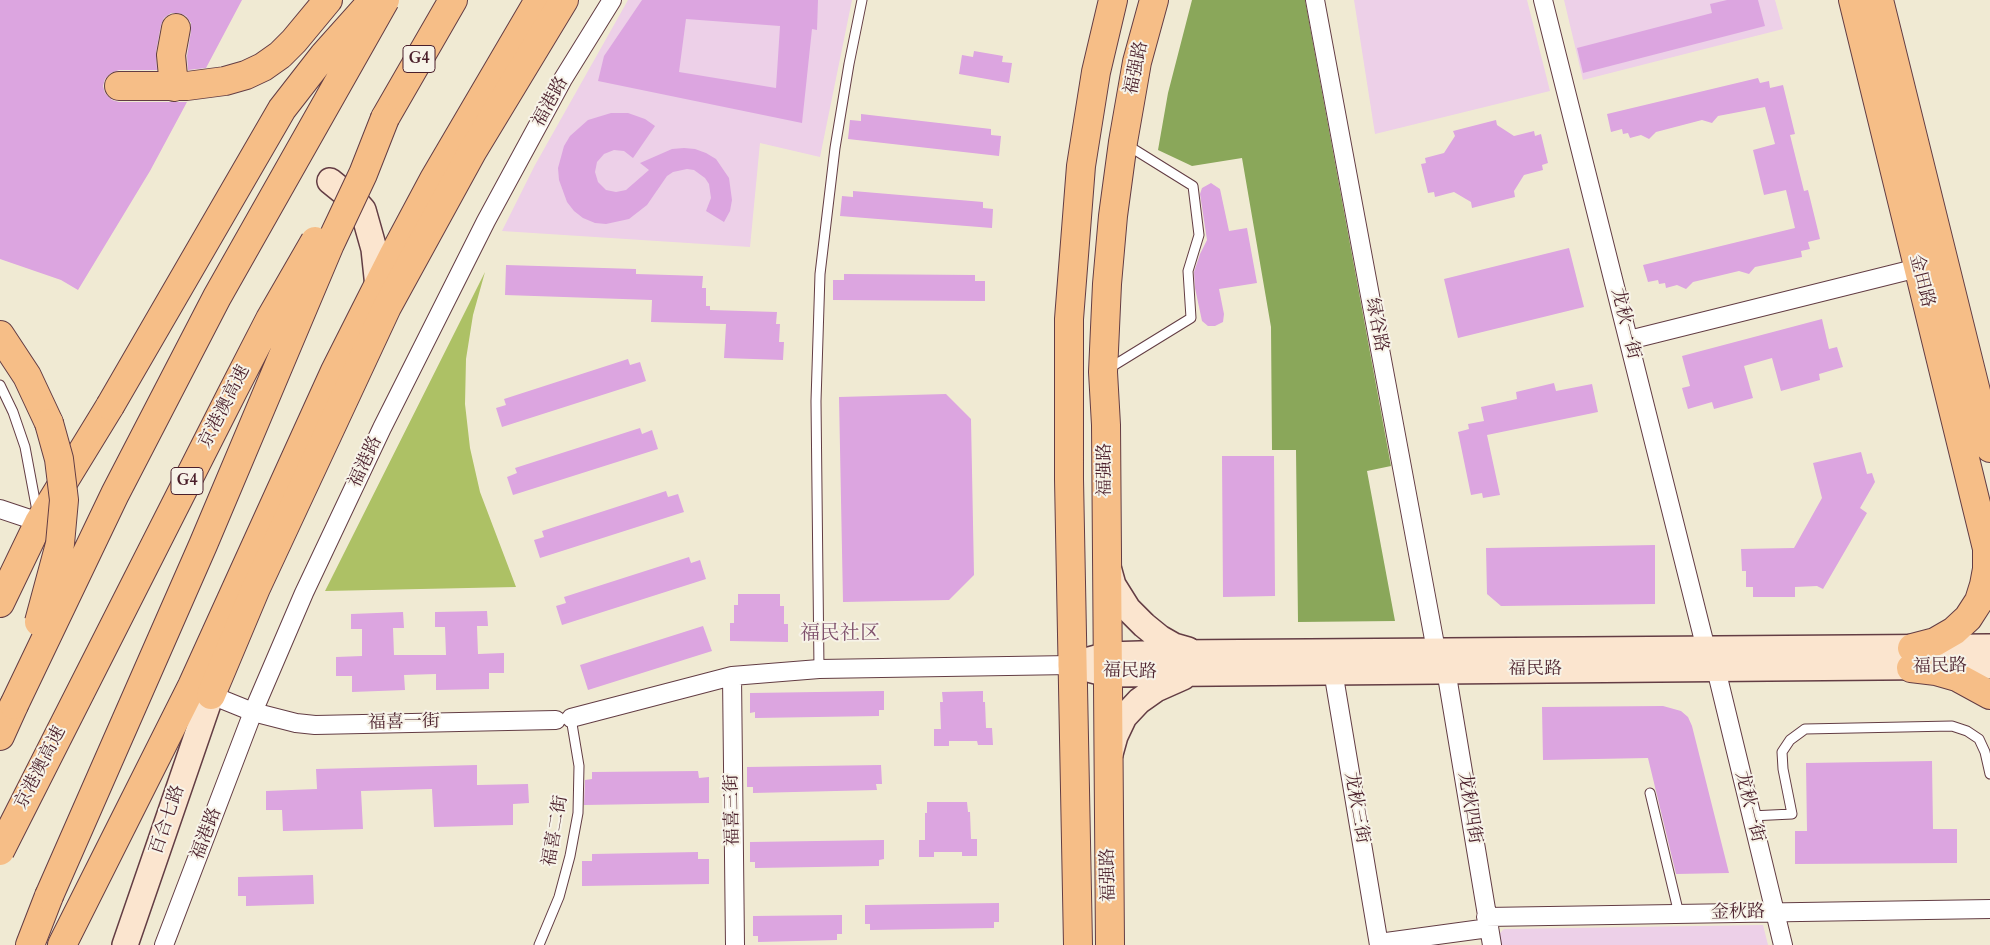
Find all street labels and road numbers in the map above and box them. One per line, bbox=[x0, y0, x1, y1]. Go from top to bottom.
street label: 福强路 bbox=[1121, 39, 1153, 97]
road number: G4 bbox=[403, 46, 435, 72]
street label: 福港路 bbox=[528, 73, 574, 131]
street label: 金田路 bbox=[1904, 252, 1938, 310]
street label: 龙秋一街 bbox=[1606, 286, 1644, 362]
street label: 绿谷路 bbox=[1360, 296, 1392, 354]
street label: 京港澳高速 bbox=[195, 362, 255, 452]
street label: 福港路 bbox=[345, 433, 387, 491]
street label: 福强路 bbox=[1095, 443, 1117, 497]
road number: G4 bbox=[171, 468, 203, 494]
street label: 福民路 bbox=[1913, 656, 1967, 678]
street label: 福民路 bbox=[1508, 659, 1562, 681]
street label: 福民路 bbox=[1103, 660, 1157, 684]
street label: 福喜一街 bbox=[368, 712, 440, 734]
street label: 京港澳高速 bbox=[11, 723, 71, 813]
street label: 龙秋一街 bbox=[1730, 769, 1768, 845]
street label: 龙秋三街 bbox=[1339, 771, 1373, 845]
street label: 龙秋四街 bbox=[1453, 771, 1485, 845]
street label: 福喜三街 bbox=[722, 774, 744, 846]
street label: 百合七路 bbox=[146, 782, 190, 858]
street label: 福喜二街 bbox=[539, 794, 573, 868]
street label: 福港路 bbox=[187, 805, 227, 863]
street label: 福强路 bbox=[1098, 848, 1120, 902]
street label: 金秋路 bbox=[1711, 902, 1765, 924]

